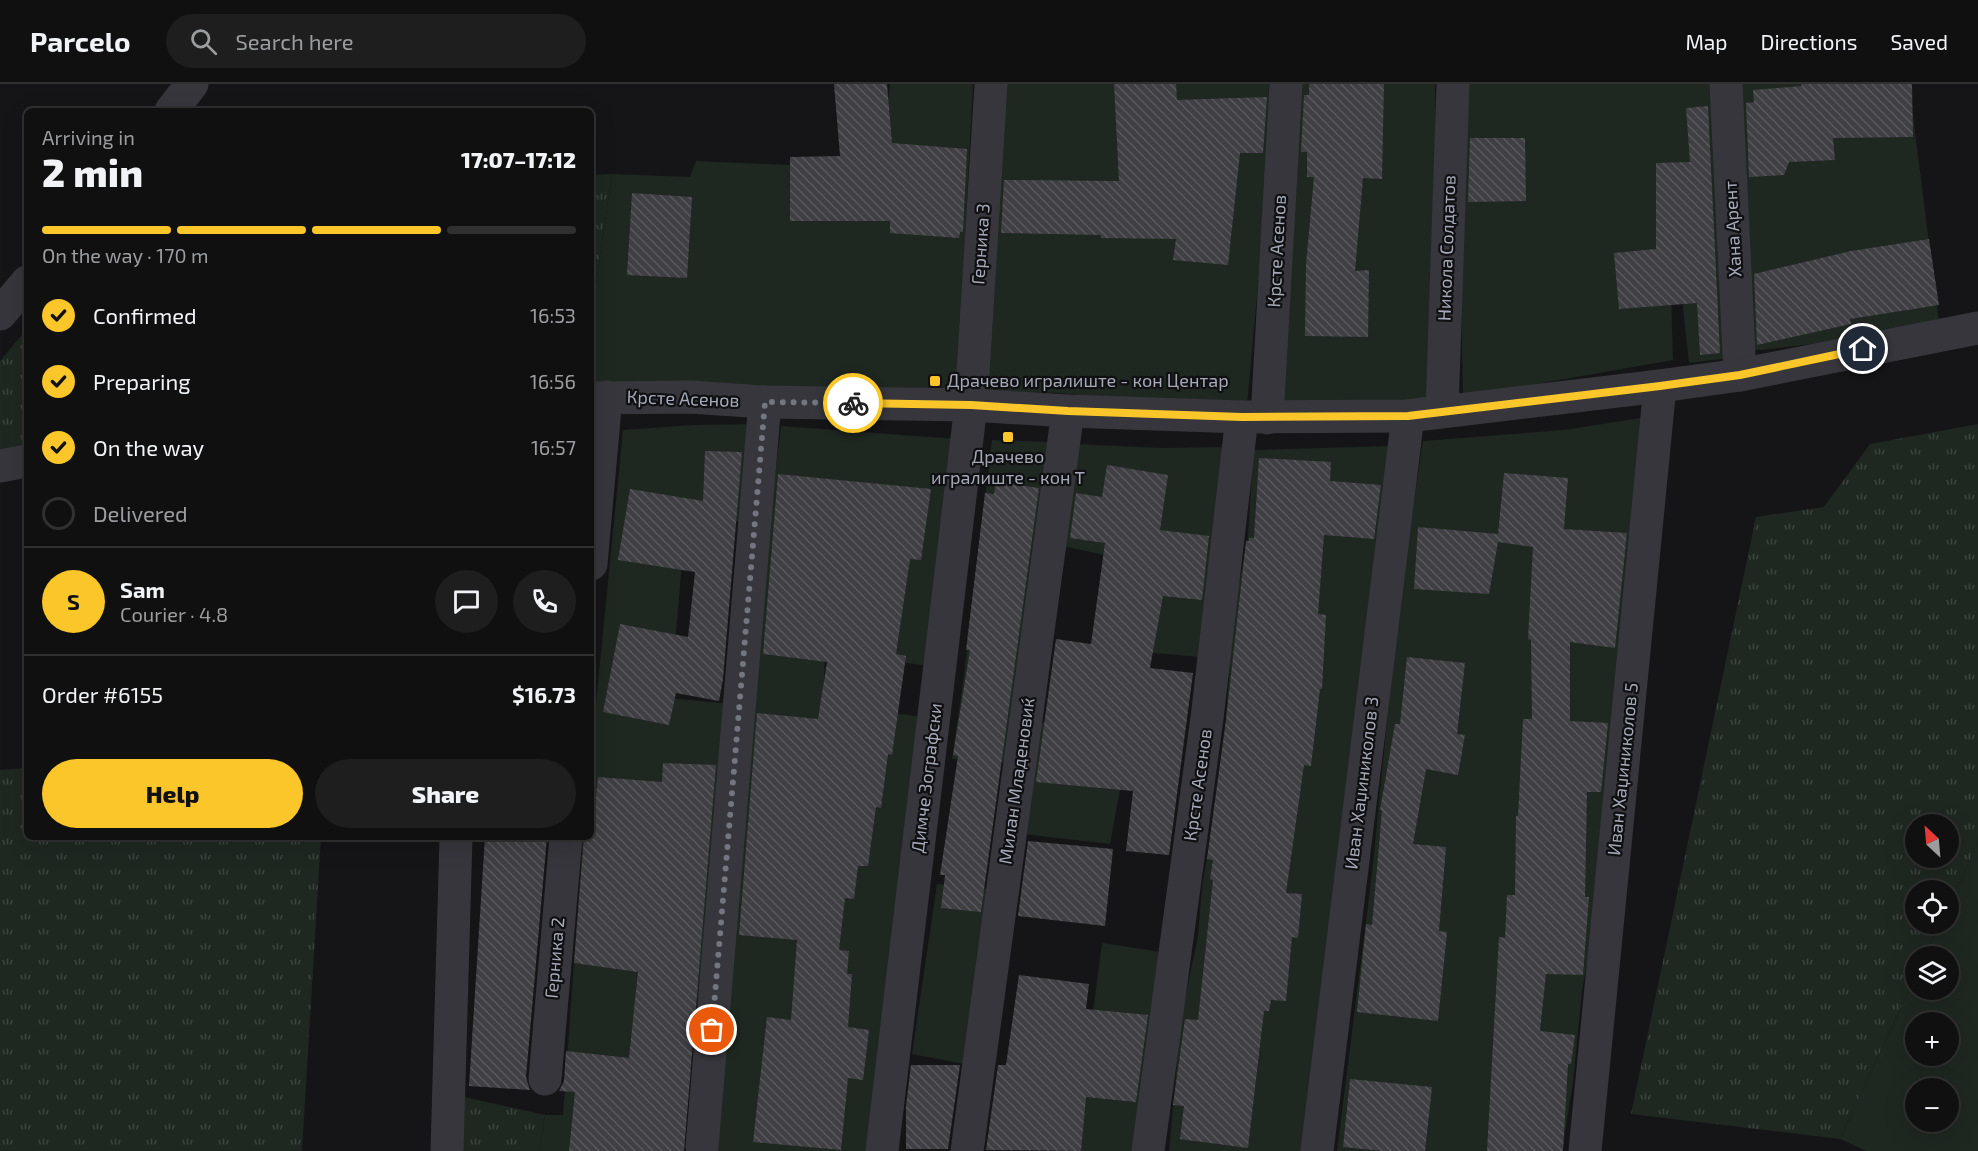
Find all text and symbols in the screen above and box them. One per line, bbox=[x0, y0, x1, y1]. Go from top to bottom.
search box bbox=[166, 14, 586, 68]
text: Parcelo bbox=[30, 24, 130, 58]
icon: search bbox=[187, 25, 220, 58]
text: Search here bbox=[235, 28, 354, 54]
text: Map bbox=[1685, 29, 1728, 54]
text: Directions bbox=[1761, 29, 1857, 54]
text: Saved bbox=[1890, 29, 1948, 54]
text: Arriving in bbox=[42, 125, 135, 149]
text: 17:07–17:12 bbox=[461, 146, 576, 172]
text: 2 min bbox=[42, 148, 143, 195]
street label: Никола Солдатов bbox=[1432, 175, 1460, 321]
street label: Хана Арент bbox=[1718, 180, 1746, 278]
street label: Крсте Асенов bbox=[1262, 194, 1290, 308]
street label: Герника 3 bbox=[966, 203, 994, 285]
text: On the way · 170 m bbox=[42, 243, 209, 267]
icon: check bbox=[42, 299, 75, 332]
text: Confirmed bbox=[93, 302, 197, 328]
text: 16:53 bbox=[530, 303, 576, 327]
pin bbox=[1837, 323, 1888, 374]
icon: home bbox=[1846, 332, 1879, 365]
icon: check bbox=[42, 365, 75, 398]
text: Preparing bbox=[93, 368, 191, 394]
text: 16:56 bbox=[530, 369, 576, 393]
place label: Драчево игралиште - кон Центар bbox=[947, 369, 1229, 391]
courier bbox=[823, 373, 883, 433]
marker: Драчево игралиште - кон Центар bbox=[928, 374, 942, 388]
street label: Крсте Асенов bbox=[626, 385, 740, 411]
icon: bike bbox=[837, 387, 870, 420]
marker: Драчево игралиште - кон T bbox=[1001, 430, 1015, 444]
icon: check bbox=[42, 431, 75, 464]
text: On the way bbox=[93, 434, 204, 460]
text: 16:57 bbox=[531, 435, 576, 459]
place label: Драчево игралиште - кон T bbox=[931, 445, 1085, 488]
text: Delivered bbox=[93, 500, 188, 526]
button: chat bbox=[435, 570, 498, 633]
button: phone bbox=[513, 570, 576, 633]
text: Sam bbox=[120, 576, 165, 602]
text: S bbox=[67, 588, 80, 614]
text: Courier · 4.8 bbox=[120, 602, 228, 626]
text: Order #6155 bbox=[42, 681, 163, 707]
text: $16.73 bbox=[512, 681, 576, 707]
street label: Иван Хаџиниколов 5 bbox=[1602, 681, 1642, 856]
street label: Иван Хаџиниколов 3 bbox=[1339, 695, 1383, 871]
street label: Милан Младеновиќ bbox=[993, 696, 1039, 866]
street label: Димче Зографски bbox=[906, 702, 946, 854]
street label: Крсте Асенов bbox=[1178, 727, 1216, 842]
button: Help bbox=[42, 759, 303, 828]
button: Share bbox=[315, 759, 576, 828]
north arrow bbox=[1905, 814, 1959, 868]
map controls bbox=[1905, 814, 1959, 1132]
button: locate bbox=[1905, 880, 1959, 934]
street label: Герника 2 bbox=[539, 916, 569, 999]
button: layers bbox=[1905, 946, 1959, 1000]
pin bbox=[686, 1004, 737, 1055]
button: + bbox=[1905, 1012, 1959, 1066]
icon: bag bbox=[695, 1013, 728, 1046]
button: − bbox=[1905, 1078, 1959, 1132]

